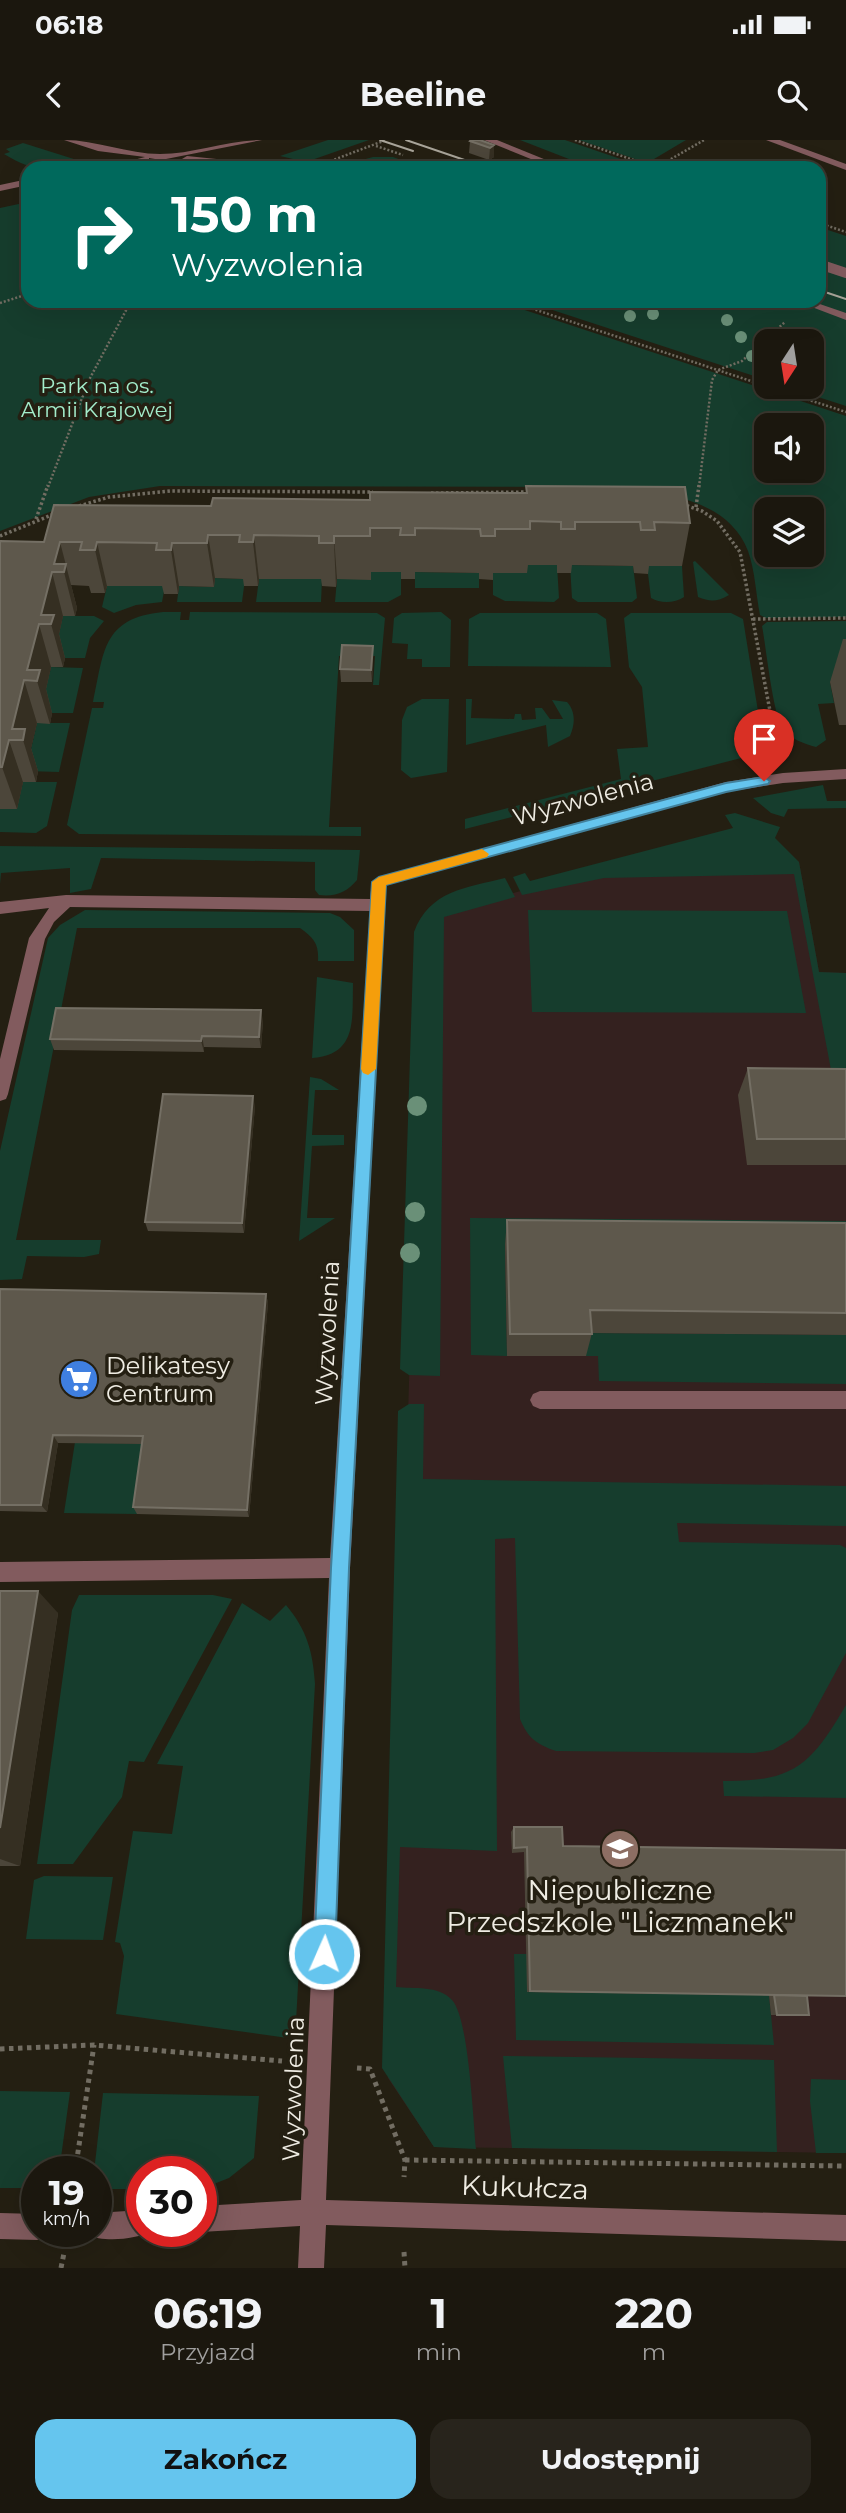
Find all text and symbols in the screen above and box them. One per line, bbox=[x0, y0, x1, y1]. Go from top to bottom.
text: 06:18 bbox=[35, 9, 103, 41]
text: Beeline bbox=[360, 75, 486, 114]
icon: back bbox=[35, 76, 73, 114]
icon: search bbox=[773, 76, 811, 114]
text: 150 m bbox=[171, 185, 318, 244]
icon: right bbox=[56, 189, 147, 280]
text: Wyzwolenia bbox=[171, 245, 364, 284]
north arrow bbox=[754, 329, 824, 399]
map controls bbox=[754, 329, 824, 567]
park label: Park na os. Armii Krajowej bbox=[21, 373, 173, 422]
button: sound bbox=[754, 413, 824, 483]
button: layers bbox=[754, 497, 824, 567]
pin bbox=[734, 709, 794, 781]
icon: arrive bbox=[745, 720, 783, 758]
street label: Wyzwolenia bbox=[509, 766, 657, 832]
street label: Wyzwolenia bbox=[309, 1260, 345, 1406]
place label: Delikatesy Centrum bbox=[106, 1351, 230, 1408]
supermarket icon: Delikatesy Centrum bbox=[58, 1358, 100, 1400]
school or university icon: Niepubliczne Przedszkole "Liczmanek" bbox=[599, 1828, 641, 1870]
place label: Niepubliczne Przedszkole "Liczmanek" bbox=[446, 1873, 794, 1939]
position arrow bbox=[287, 1917, 361, 1991]
street label: Wyzwolenia bbox=[276, 2016, 310, 2162]
speed limit sign: 30 bbox=[126, 2156, 217, 2247]
street label: Kukułcza bbox=[461, 2168, 589, 2206]
text: 19 bbox=[48, 2171, 85, 2214]
text: km/h bbox=[42, 2208, 91, 2230]
text: 06:19 bbox=[153, 2287, 263, 2339]
text: 1 bbox=[430, 2287, 447, 2339]
text: 220 bbox=[615, 2287, 693, 2339]
text: Przyjazd bbox=[160, 2338, 256, 2366]
text: min bbox=[416, 2338, 462, 2366]
text: m bbox=[642, 2338, 666, 2366]
button: Zakończ bbox=[35, 2419, 416, 2499]
button: Udostępnij bbox=[430, 2419, 811, 2499]

